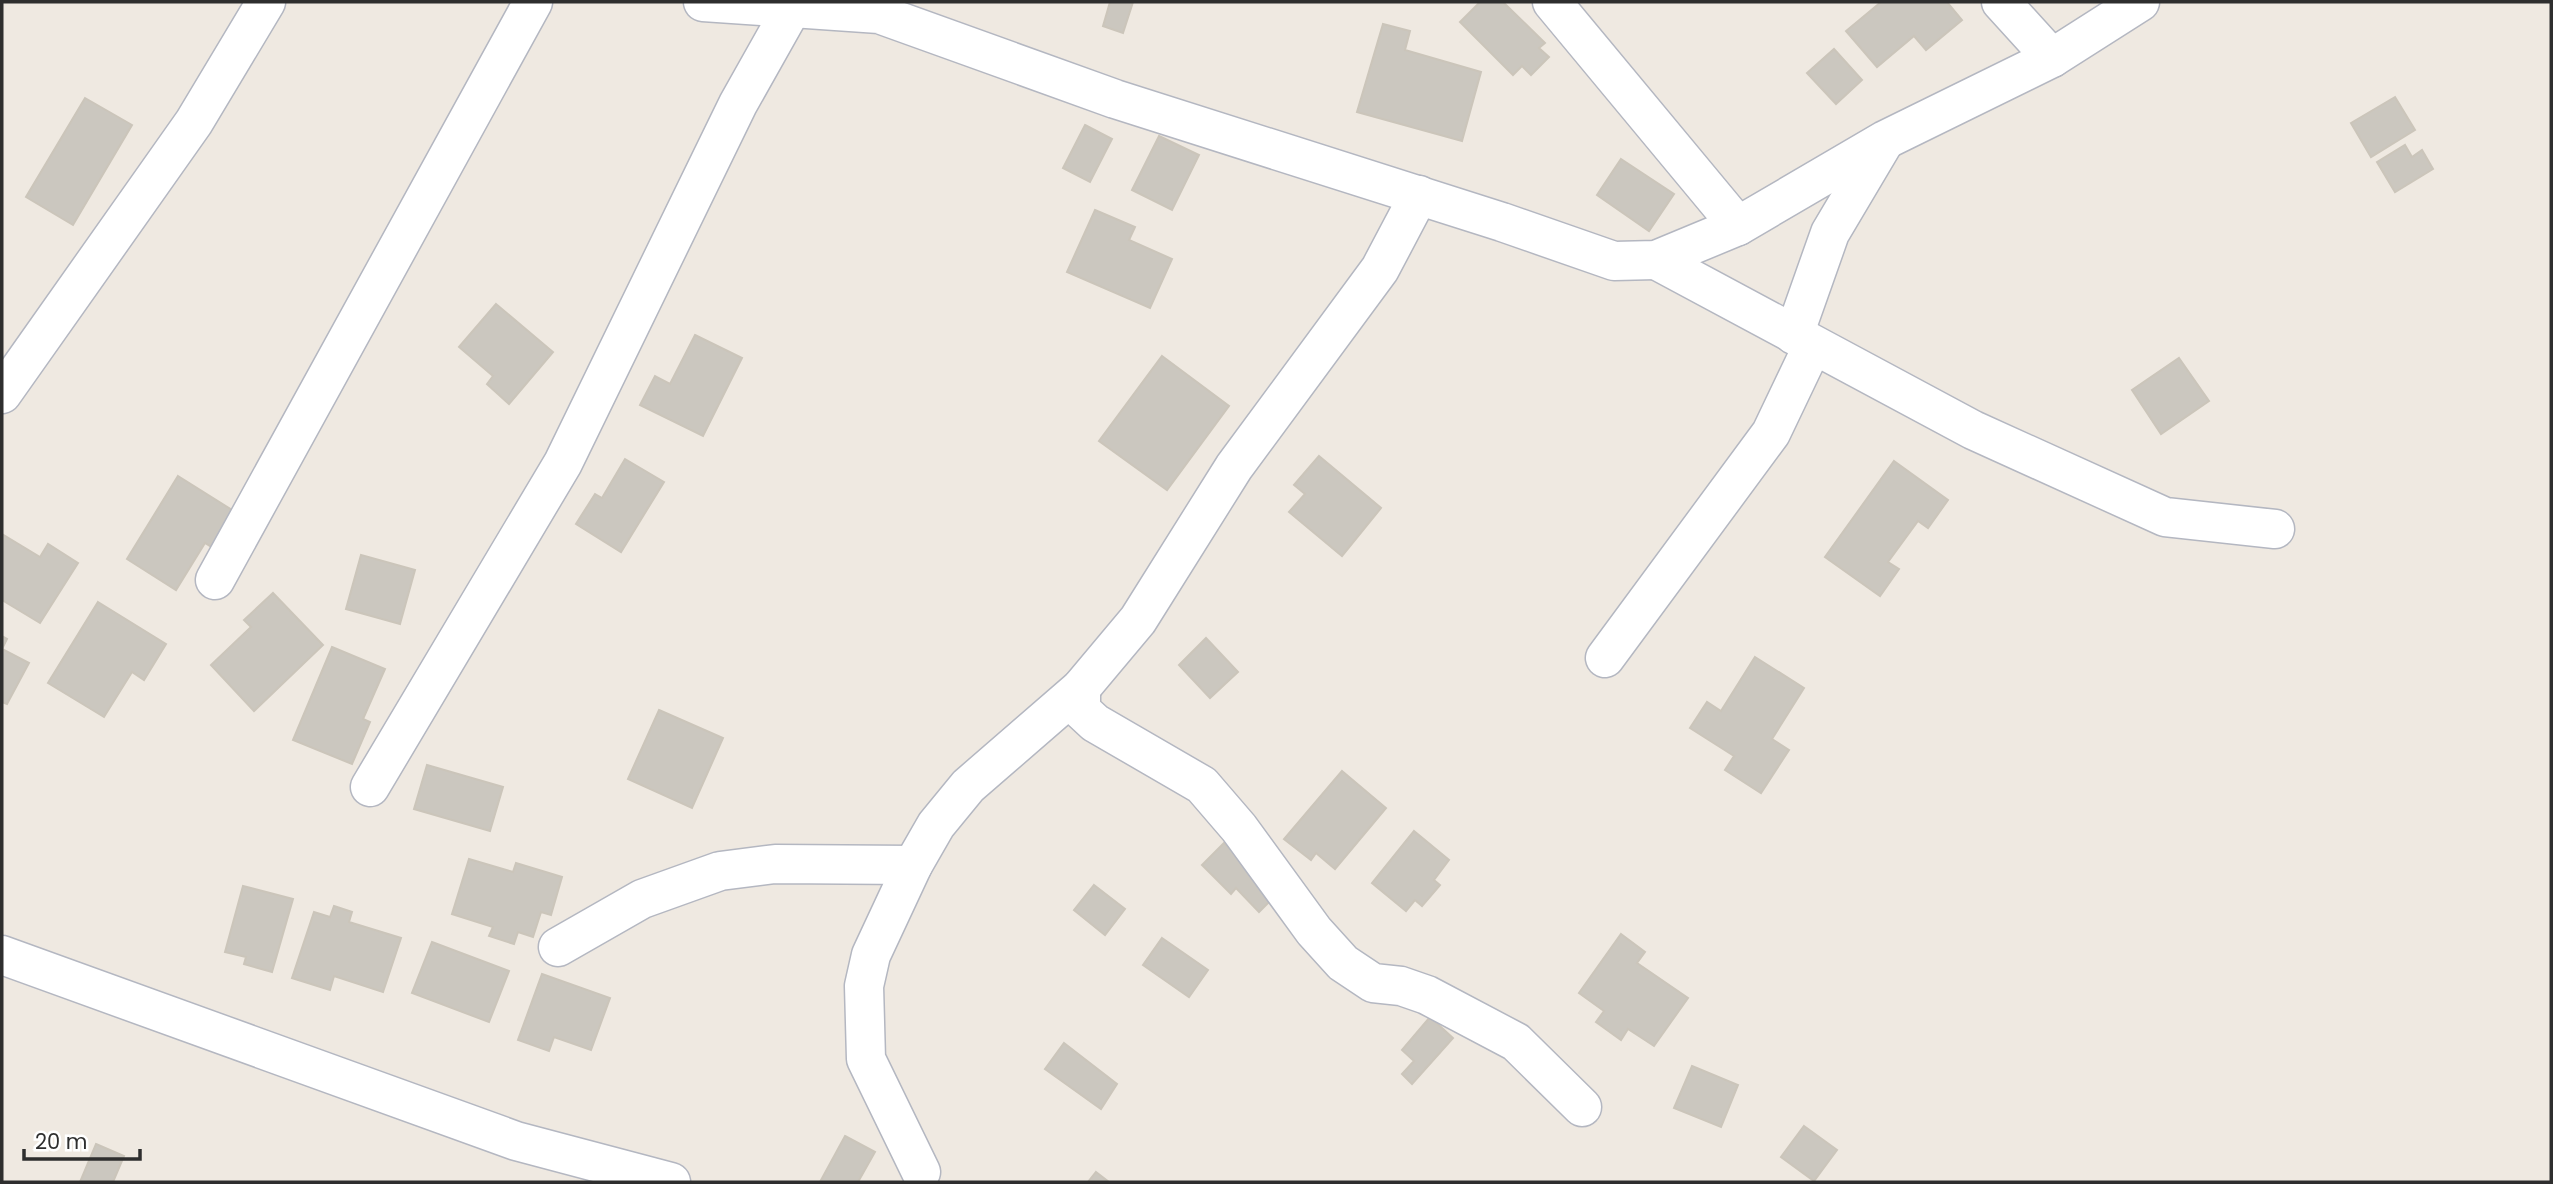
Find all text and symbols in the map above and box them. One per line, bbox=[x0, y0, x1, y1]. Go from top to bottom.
scale bar bbox=[24, 1118, 140, 1162]
text: 20 m bbox=[35, 1127, 88, 1156]

